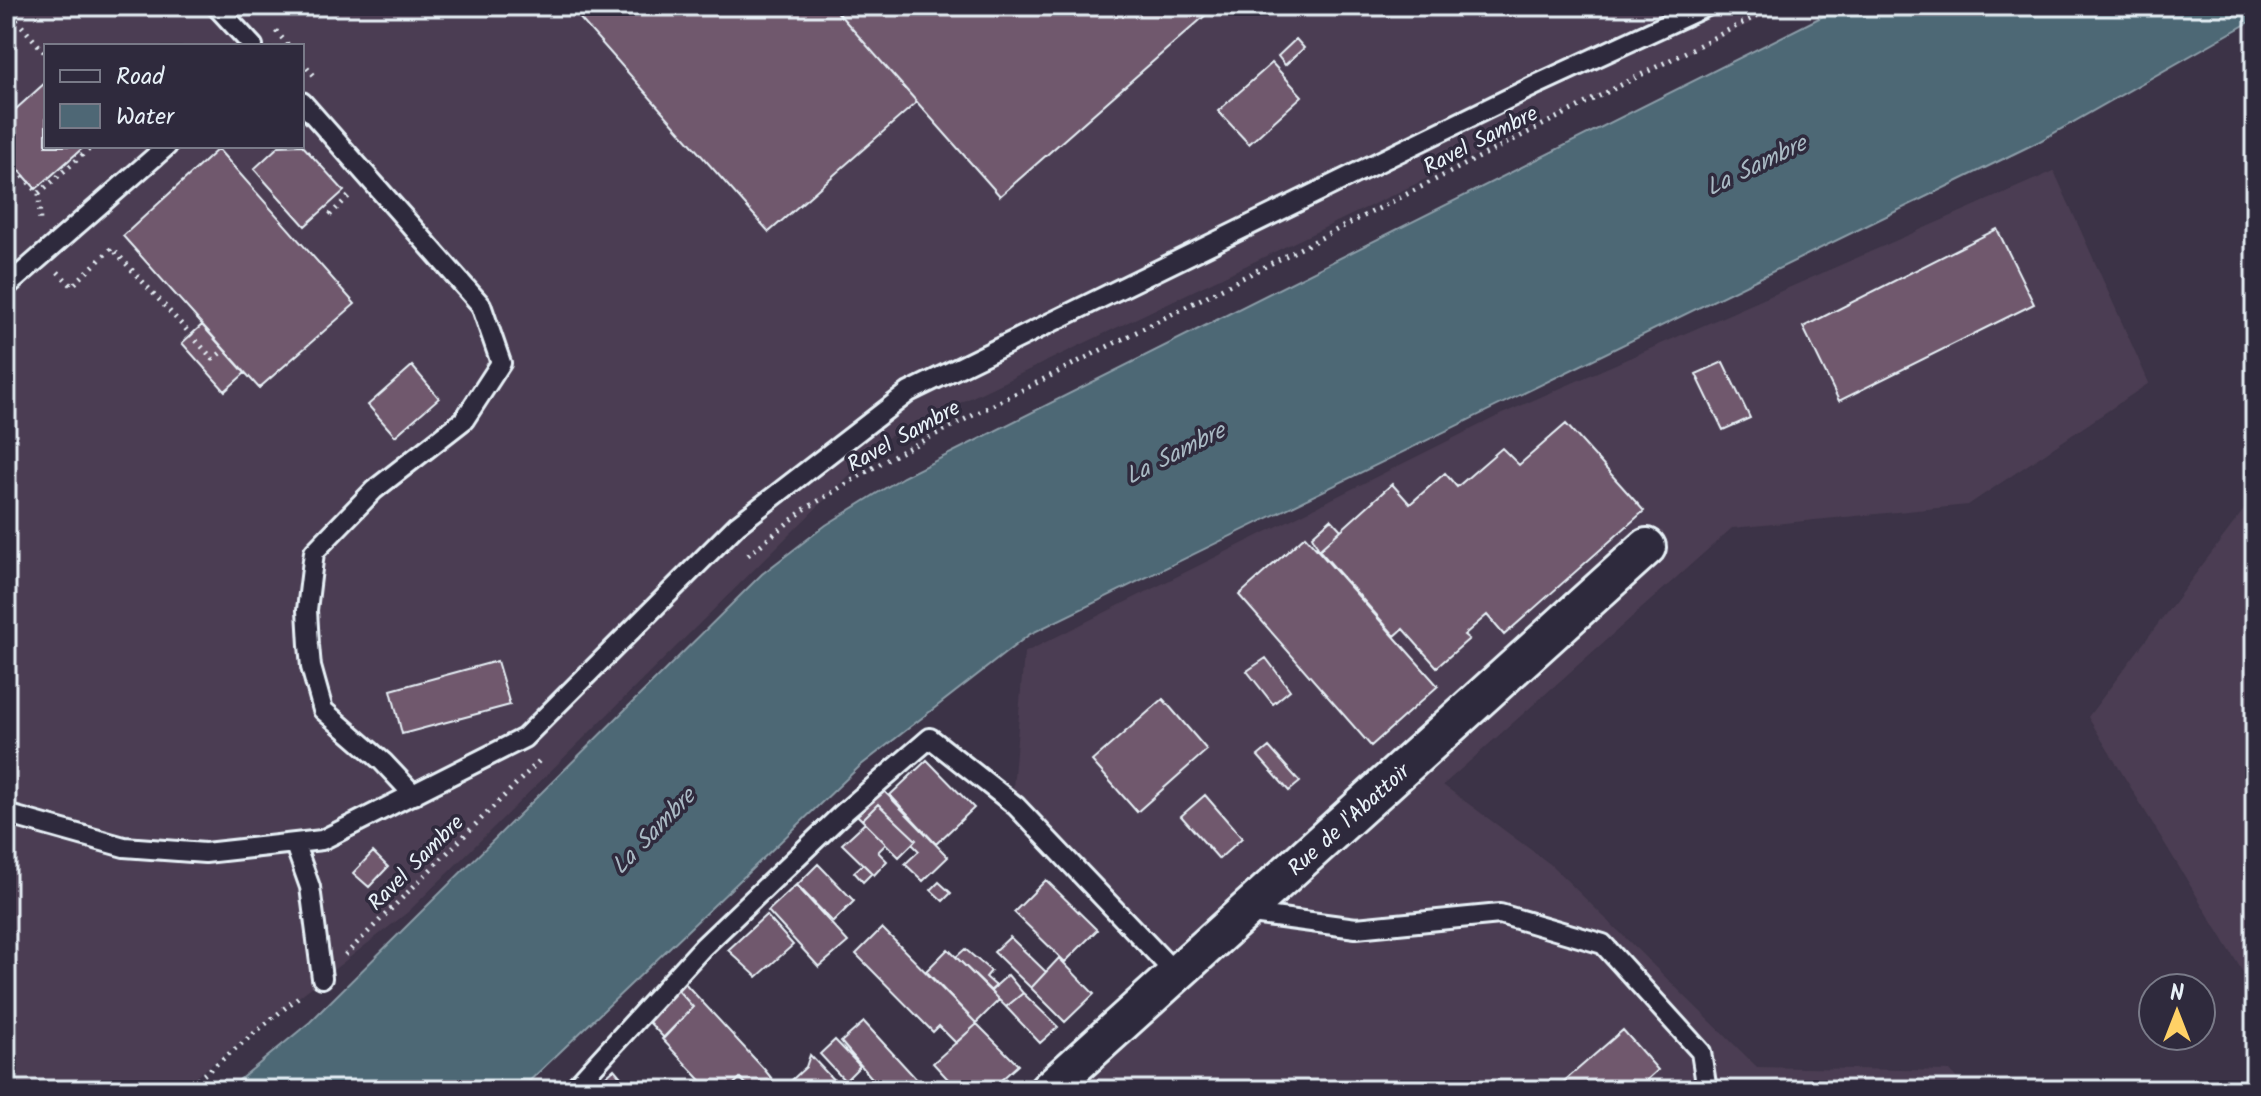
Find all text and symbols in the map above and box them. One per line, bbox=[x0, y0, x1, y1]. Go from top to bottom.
legend bbox=[44, 44, 304, 148]
text: Road bbox=[116, 58, 165, 97]
street label: Ravel Sambre bbox=[1418, 97, 1545, 185]
text: Water bbox=[116, 98, 176, 137]
water label: La Sambre bbox=[1699, 124, 1816, 208]
street label: Ravel Sambre bbox=[841, 392, 967, 483]
water label: La Sambre bbox=[1119, 411, 1235, 496]
street label: Rue de l'Abattoir bbox=[1280, 755, 1420, 886]
water label: La Sambre bbox=[602, 778, 707, 885]
street label: Ravel Sambre bbox=[360, 807, 473, 920]
north arrow bbox=[2137, 972, 2217, 1052]
text: N bbox=[2170, 977, 2184, 1012]

